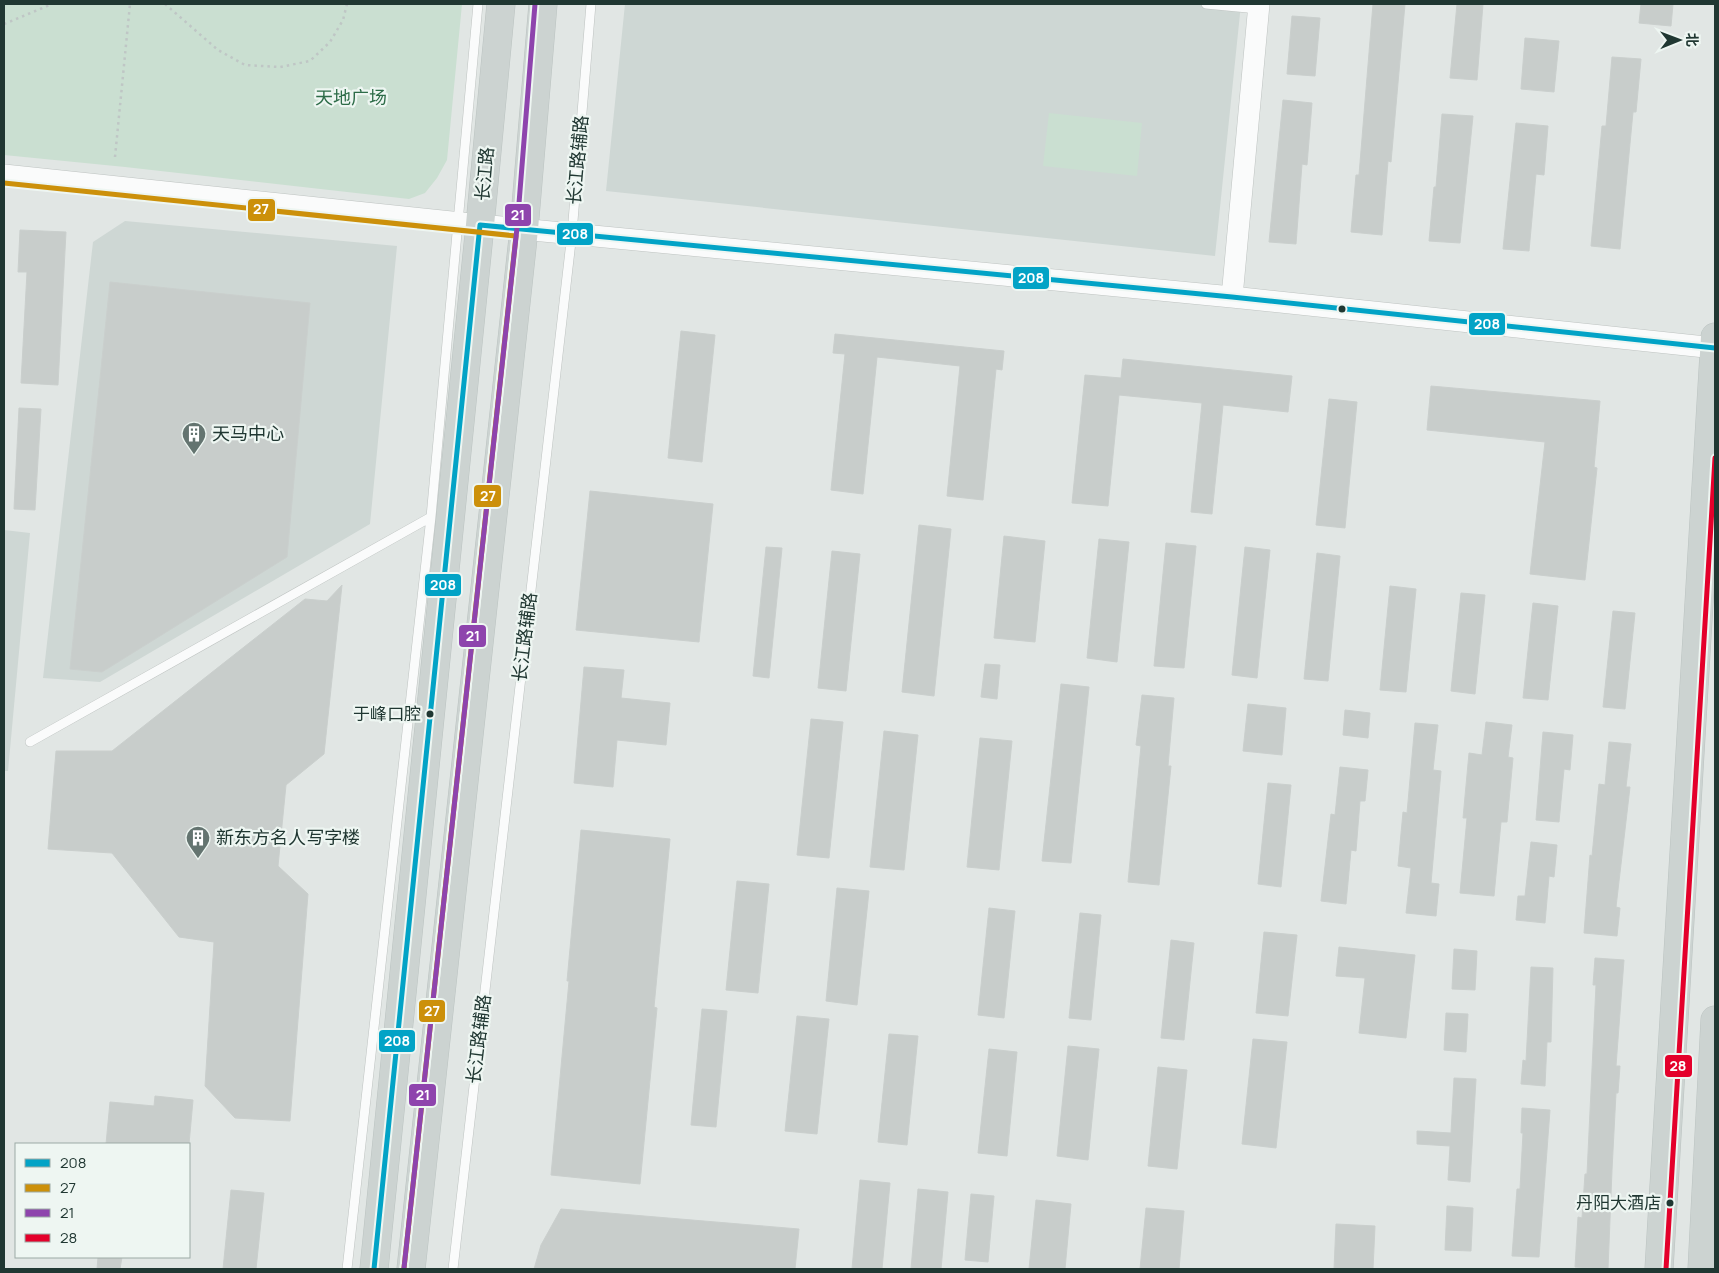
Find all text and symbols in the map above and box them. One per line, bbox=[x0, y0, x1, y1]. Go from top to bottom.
north arrow bbox=[1654, 15, 1704, 65]
text: 北 bbox=[1683, 33, 1702, 47]
park label: 天地广场 bbox=[315, 85, 387, 109]
street label: 长江路辅路 bbox=[561, 114, 593, 206]
street label: 长江路 bbox=[470, 146, 498, 202]
line badge: 27 bbox=[247, 198, 276, 222]
text: 27 bbox=[253, 199, 269, 218]
line badge: 21 bbox=[504, 203, 532, 227]
text: 21 bbox=[511, 205, 525, 224]
line badge: 208 bbox=[556, 222, 594, 246]
text: 208 bbox=[562, 224, 588, 243]
line badge: 208 bbox=[1012, 266, 1050, 290]
text: 208 bbox=[1018, 268, 1044, 287]
unlabelled marker bbox=[1337, 304, 1347, 314]
line badge: 208 bbox=[1468, 312, 1506, 336]
text: 208 bbox=[1474, 314, 1500, 333]
building icon: 天马中心 bbox=[181, 421, 207, 455]
place label: 天马中心 bbox=[212, 421, 284, 445]
line badge: 27 bbox=[473, 484, 502, 508]
text: 27 bbox=[480, 486, 496, 505]
line badge: 208 bbox=[424, 573, 462, 597]
text: 208 bbox=[430, 575, 456, 594]
street label: 长江路辅路 bbox=[507, 591, 541, 683]
line badge: 21 bbox=[458, 624, 487, 648]
text: 21 bbox=[466, 626, 480, 645]
place label: 于峰口腔 bbox=[353, 702, 421, 725]
marker: 于峰口腔 bbox=[425, 709, 435, 719]
building icon: 新东方名人写字楼 bbox=[185, 825, 211, 859]
place label: 新东方名人写字楼 bbox=[216, 825, 360, 849]
street label: 长江路辅路 bbox=[461, 993, 495, 1085]
line badge: 27 bbox=[418, 999, 446, 1023]
text: 27 bbox=[424, 1001, 440, 1020]
line badge: 208 bbox=[378, 1029, 416, 1053]
text: 208 bbox=[384, 1031, 410, 1050]
line badge: 28 bbox=[1664, 1054, 1693, 1078]
text: 28 bbox=[1670, 1056, 1686, 1075]
line badge: 21 bbox=[408, 1083, 437, 1107]
text: 21 bbox=[416, 1085, 430, 1104]
legend bbox=[15, 1143, 190, 1258]
text: 208 bbox=[60, 1152, 86, 1173]
text: 27 bbox=[60, 1177, 76, 1198]
place label: 丹阳大酒店 bbox=[1576, 1191, 1661, 1214]
marker: 丹阳大酒店 bbox=[1665, 1198, 1675, 1208]
text: 21 bbox=[60, 1202, 74, 1223]
text: 28 bbox=[60, 1227, 77, 1248]

